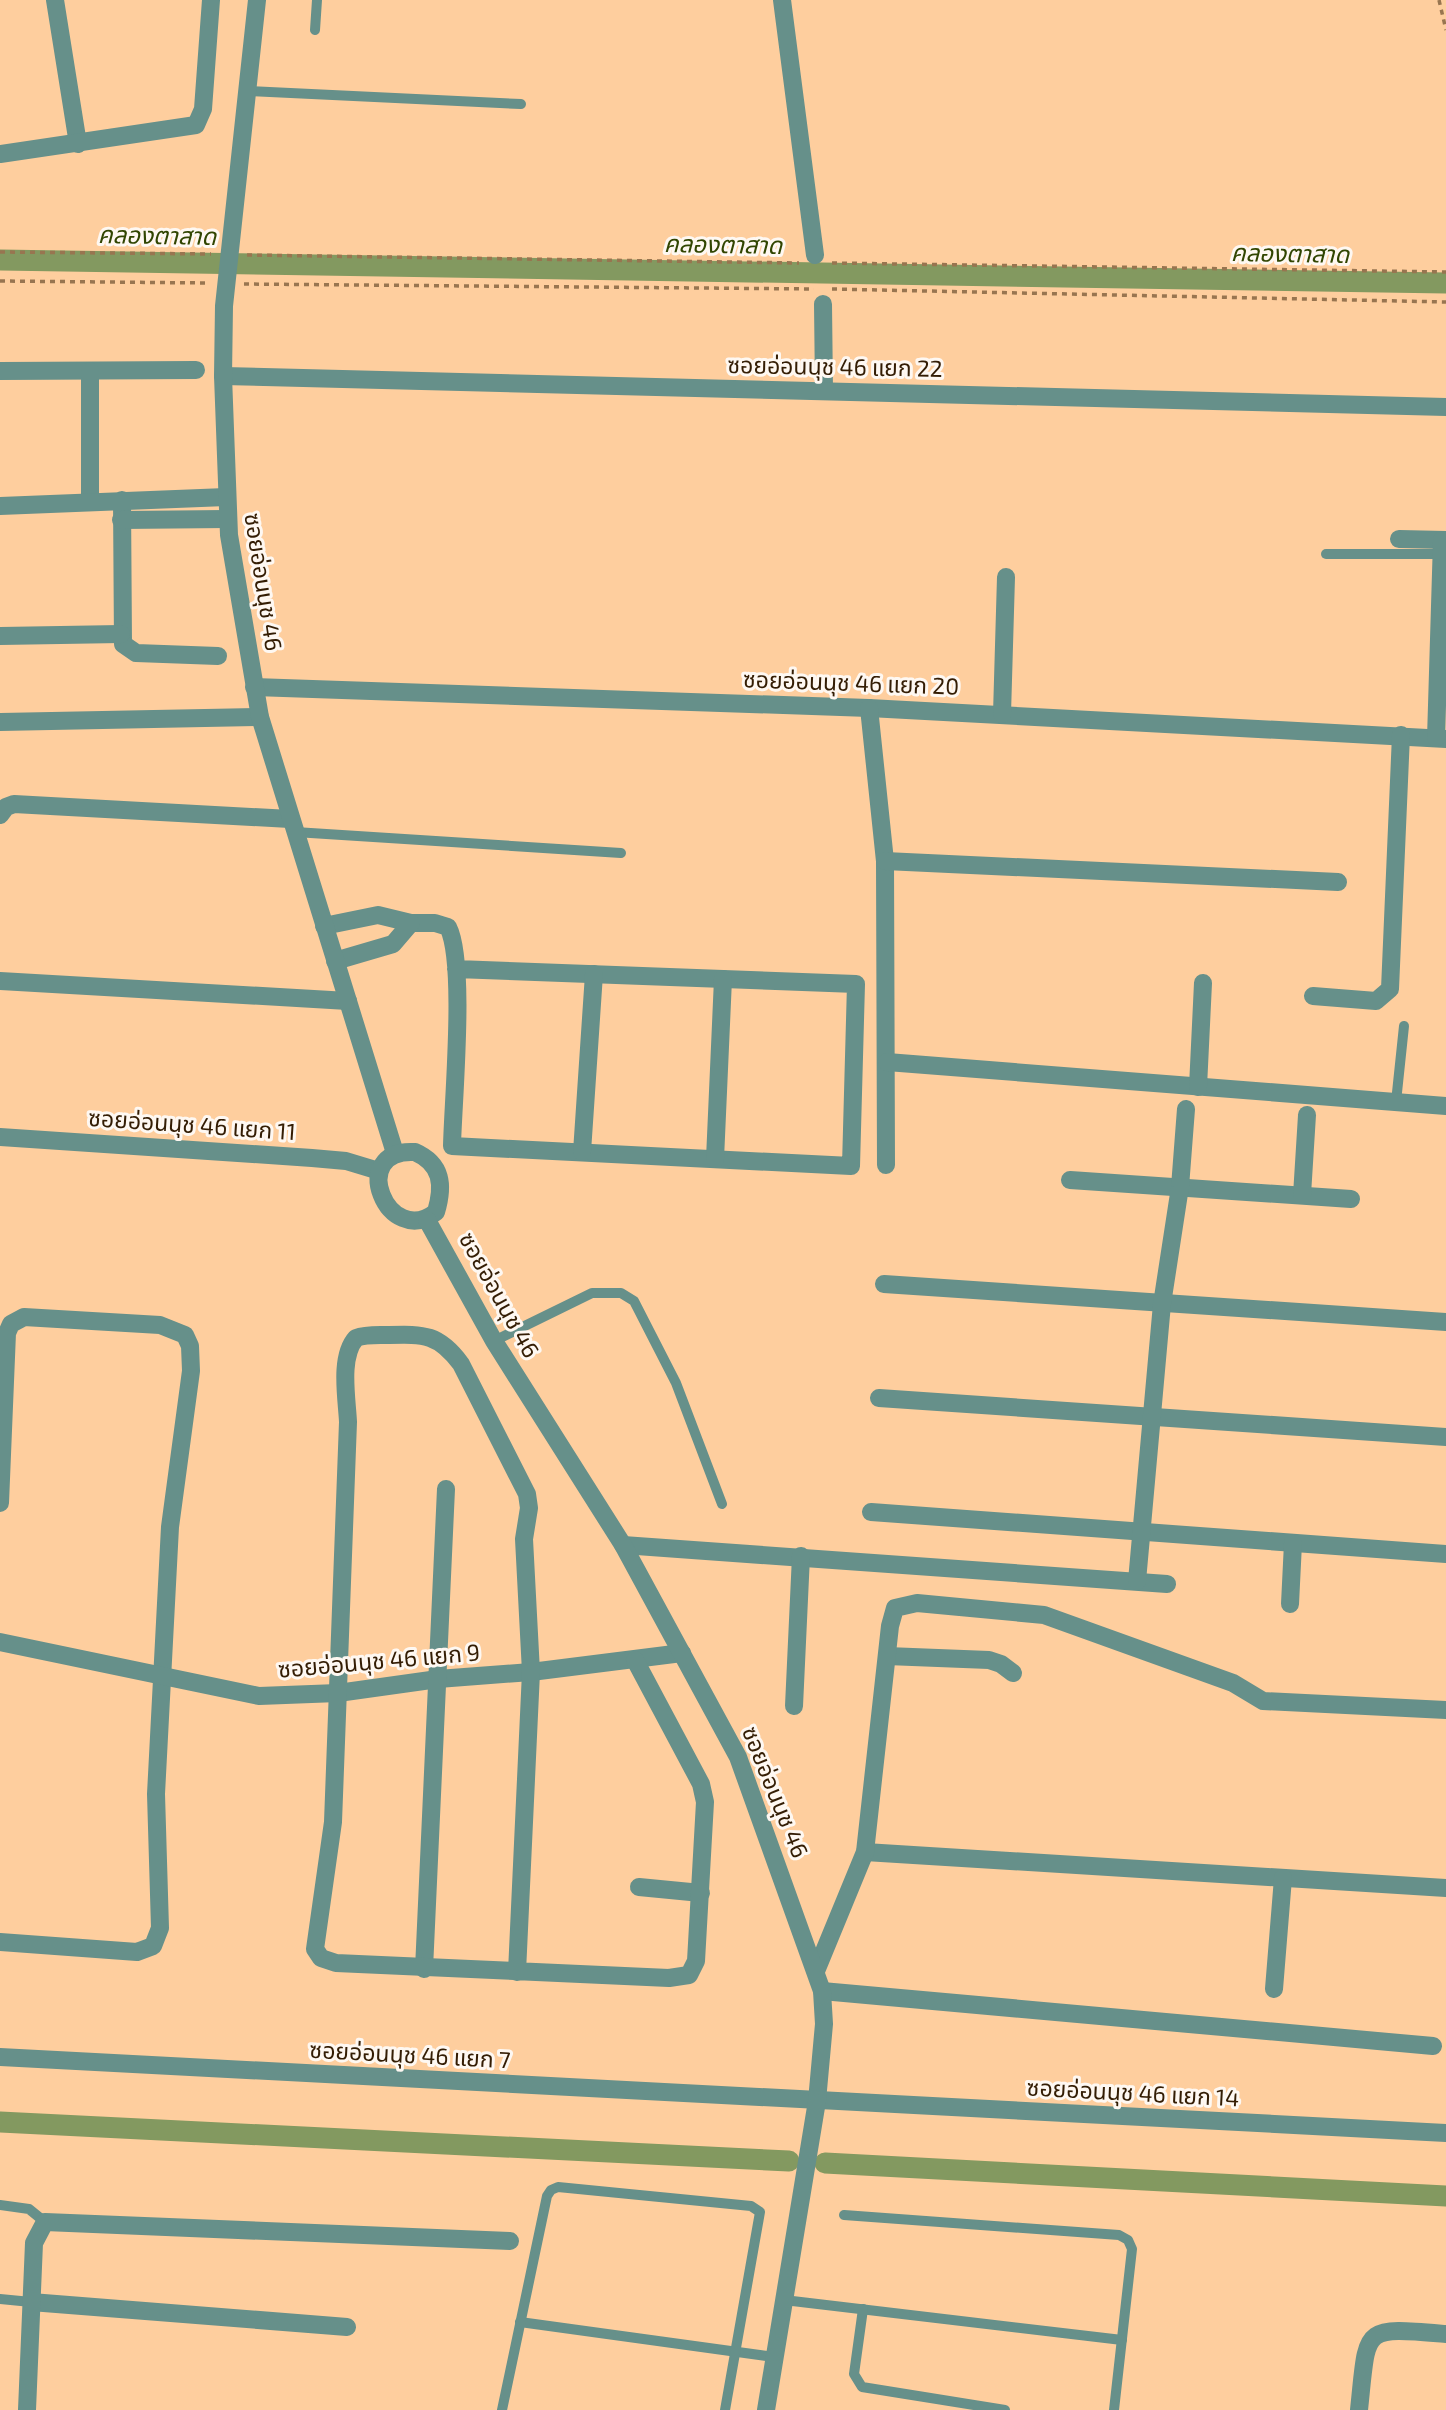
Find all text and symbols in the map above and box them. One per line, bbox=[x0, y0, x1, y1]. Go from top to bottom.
water label: คลองตาสาด bbox=[98, 219, 218, 250]
water label: คลองตาสาด bbox=[664, 228, 784, 259]
water label: คลองตาสาด bbox=[1231, 237, 1351, 268]
street label: ซอยอ่อนนุช 46 แยก 22 bbox=[727, 350, 943, 383]
street label: ซอยอ่อนนุช 46 bbox=[238, 511, 289, 653]
street label: ซอยอ่อนนุช 46 แยก 20 bbox=[742, 664, 960, 701]
street label: ซอยอ่อนนุช 46 แยก 11 bbox=[87, 1103, 297, 1146]
street label: ซอยอ่อนนุช 46 bbox=[453, 1227, 546, 1363]
street label: ซอยอ่อนนุช 46 แยก 9 bbox=[277, 1637, 481, 1684]
street label: ซอยอ่อนนุช 46 bbox=[736, 1722, 815, 1862]
street label: ซอยอ่อนนุช 46 แยก 7 bbox=[309, 2035, 511, 2074]
street label: ซอยอ่อนนุช 46 แยก 14 bbox=[1026, 2072, 1240, 2113]

